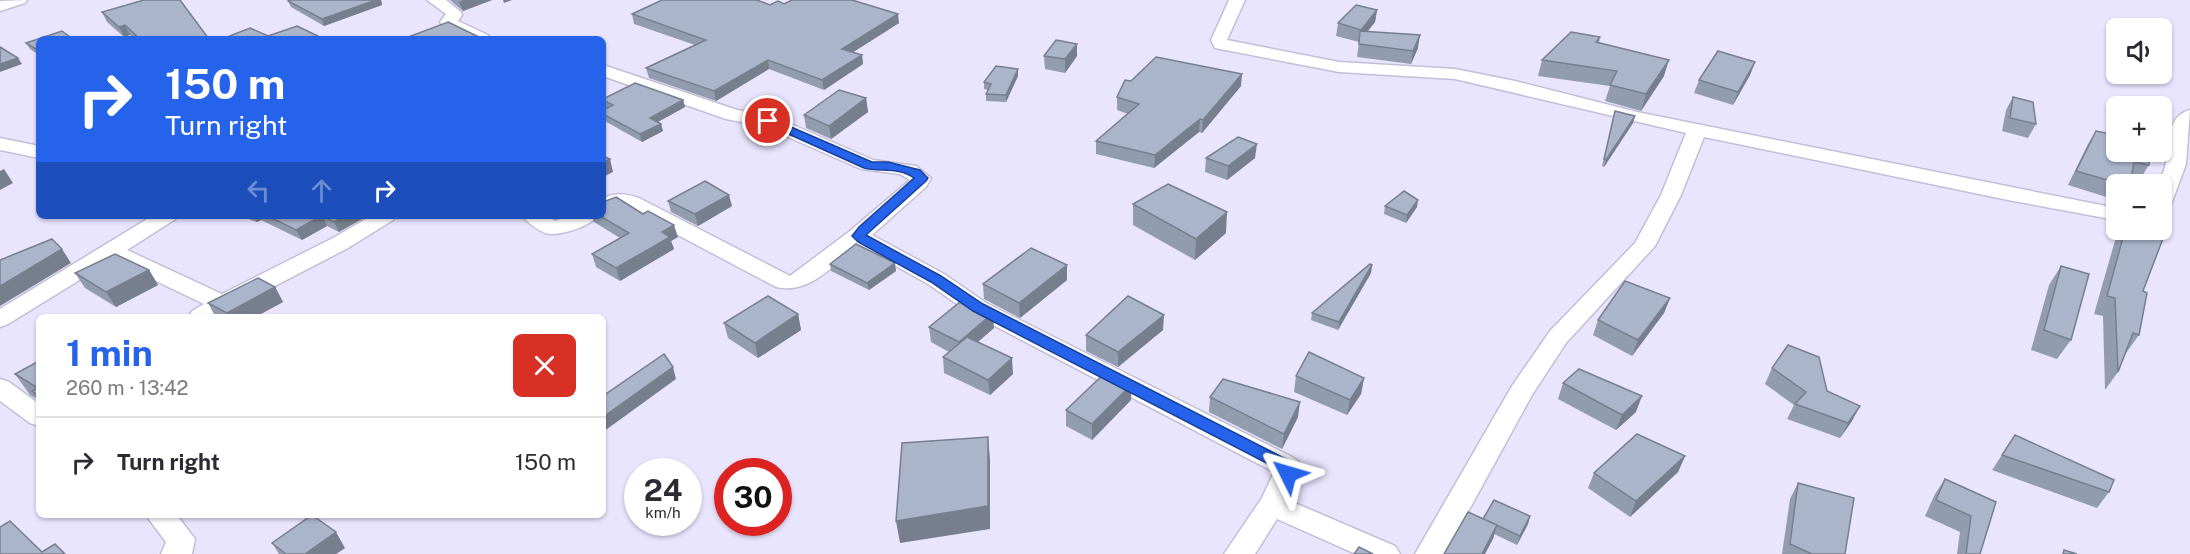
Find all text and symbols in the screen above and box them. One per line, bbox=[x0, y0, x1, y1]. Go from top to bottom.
map controls bbox=[2106, 18, 2172, 240]
button: sound bbox=[2106, 18, 2172, 84]
text: 150 m bbox=[165, 59, 285, 108]
icon: right bbox=[66, 60, 144, 138]
pin bbox=[742, 95, 793, 146]
button: + bbox=[2106, 96, 2172, 162]
icon: arrive bbox=[751, 104, 784, 137]
text: Turn right bbox=[165, 109, 288, 141]
icon: left bbox=[242, 174, 275, 207]
icon: ahead bbox=[305, 174, 338, 207]
icon: right bbox=[368, 174, 401, 207]
button: − bbox=[2106, 174, 2172, 240]
text: 1 min bbox=[66, 332, 153, 374]
button: close bbox=[513, 334, 576, 397]
text: 260 m · 13:42 bbox=[66, 376, 188, 400]
position arrow bbox=[1256, 442, 1320, 506]
icon: right bbox=[66, 446, 99, 479]
text: Turn right bbox=[117, 449, 220, 475]
text: 150 m bbox=[515, 449, 576, 475]
speed limit sign: 30 bbox=[714, 458, 792, 536]
text: 24 bbox=[644, 472, 682, 508]
text: km/h bbox=[645, 504, 681, 521]

